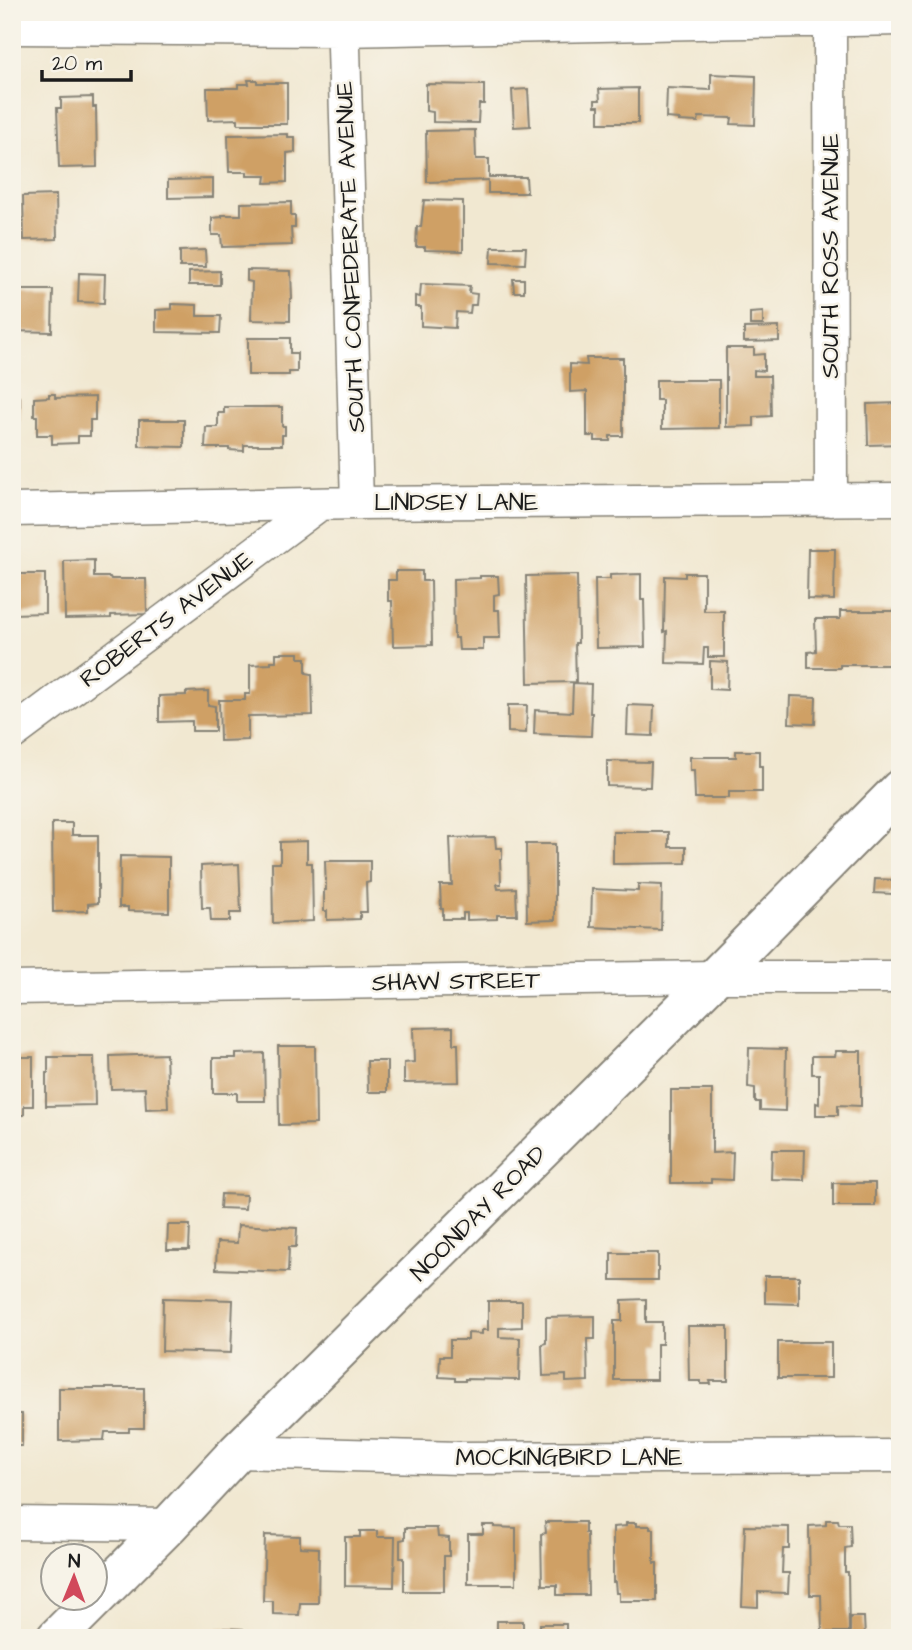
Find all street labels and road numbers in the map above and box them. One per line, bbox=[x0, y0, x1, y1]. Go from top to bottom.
street label: SOUTH CONFEDERATE AVENUE bbox=[328, 81, 374, 433]
street label: SOUTH ROSS AVENUE bbox=[814, 133, 848, 379]
street label: LINDSEY LANE bbox=[374, 486, 538, 520]
street label: ROBERTS AVENUE bbox=[73, 543, 260, 696]
street label: SHAW STREET bbox=[372, 964, 541, 1000]
street label: NOONDAY ROAD bbox=[403, 1138, 554, 1289]
street label: MOCKINGBIRD LANE bbox=[456, 1441, 682, 1475]

